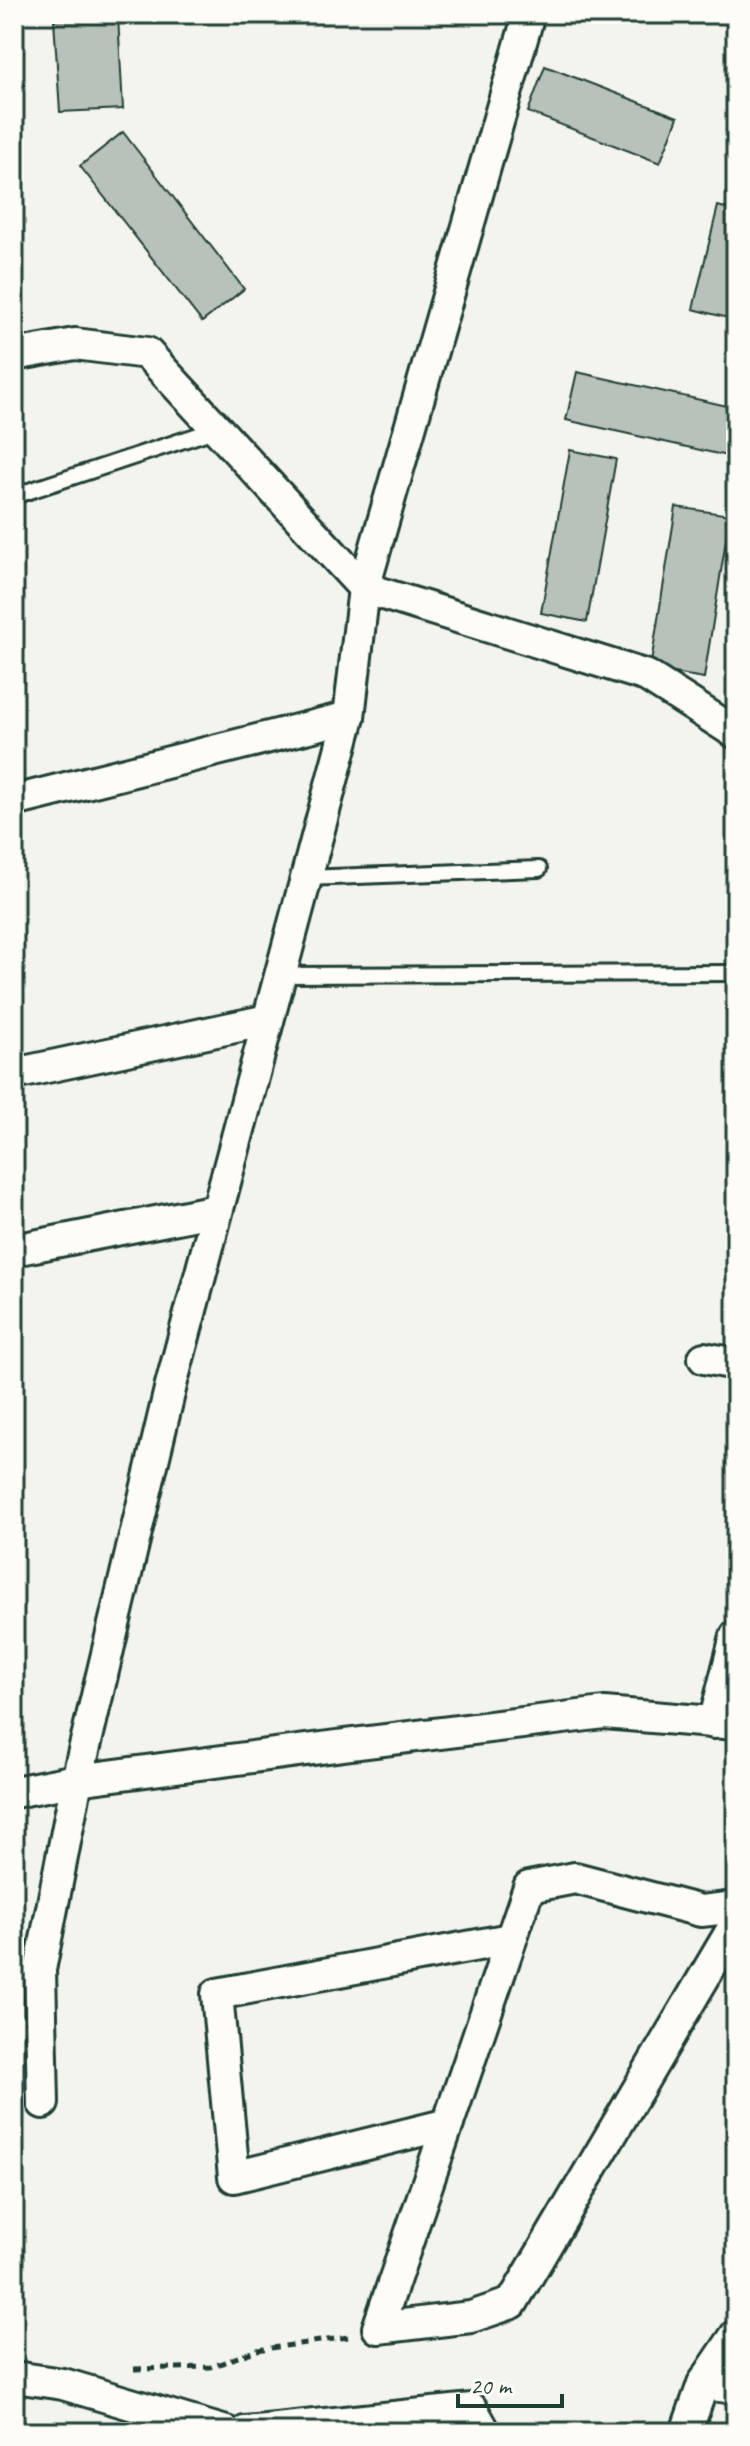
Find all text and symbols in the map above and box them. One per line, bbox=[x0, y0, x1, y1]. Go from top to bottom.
scale bar bbox=[458, 2358, 562, 2408]
text: 20 m bbox=[470, 2371, 513, 2401]

